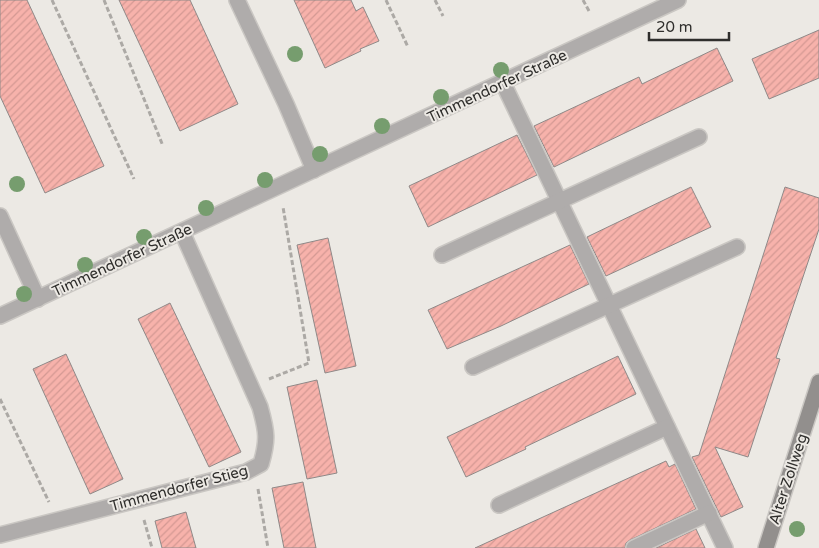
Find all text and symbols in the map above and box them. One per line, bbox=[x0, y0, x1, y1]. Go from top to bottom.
scale bar bbox=[649, 10, 729, 42]
text: 20 m bbox=[656, 18, 693, 36]
street label: Timmendorfer Straße bbox=[424, 46, 570, 126]
street label: Timmendorfer Straße bbox=[49, 220, 195, 300]
street label: Alter Zollweg bbox=[765, 431, 811, 527]
street label: Timmendorfer Stieg bbox=[108, 461, 250, 515]

